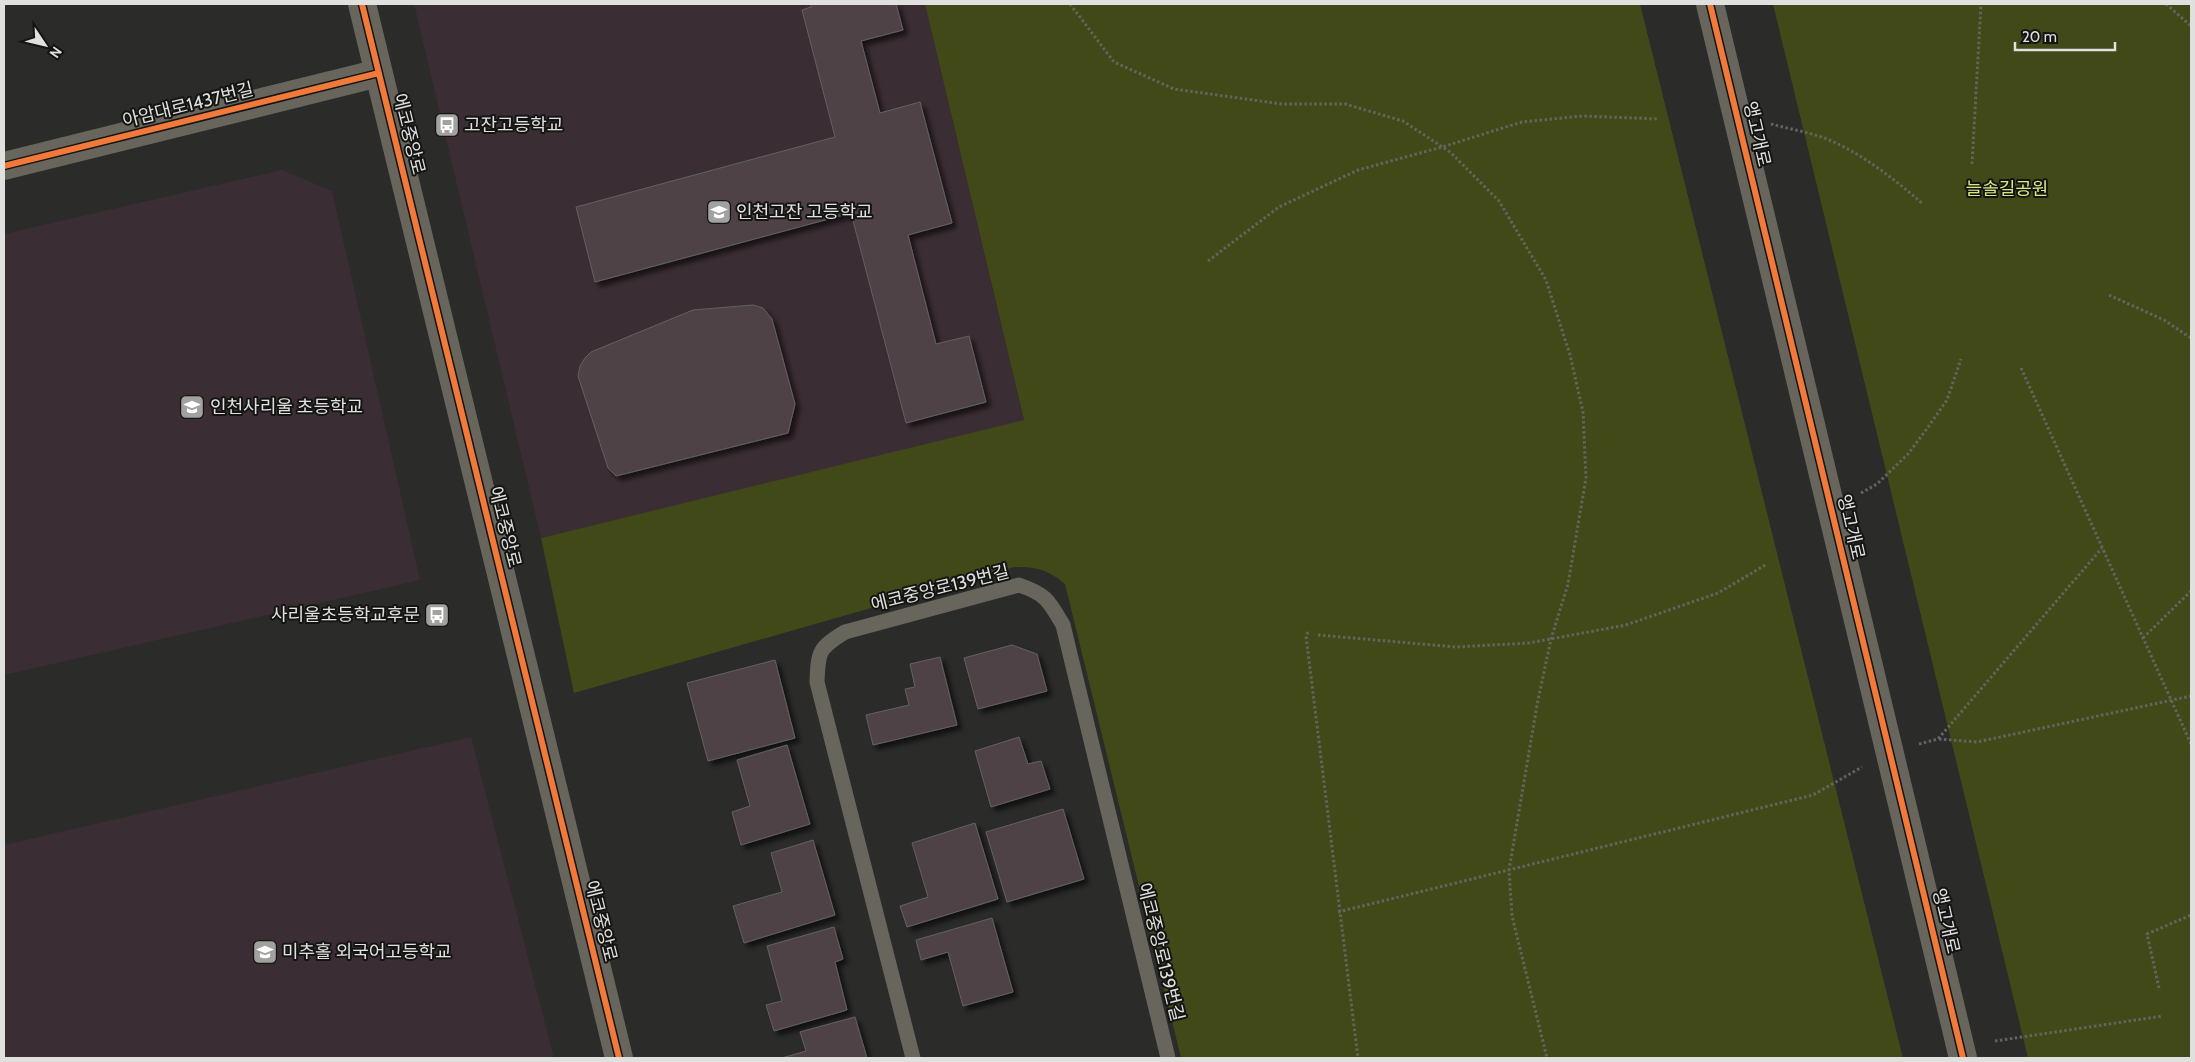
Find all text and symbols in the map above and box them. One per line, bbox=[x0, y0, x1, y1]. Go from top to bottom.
north arrow bbox=[20, 20, 70, 70]
scale bar bbox=[2015, 20, 2115, 52]
text: 20 m bbox=[2022, 28, 2057, 46]
text: N bbox=[45, 43, 66, 62]
street label: 아암대로1437번길 bbox=[120, 78, 256, 132]
street label: 에코중앙로 bbox=[388, 91, 430, 177]
street label: 앵고개로 bbox=[1739, 99, 1775, 169]
bus stop icon: 고잔고등학교 bbox=[434, 112, 460, 138]
place label: 고잔고등학교 bbox=[464, 114, 563, 136]
park label: 늘솔길공원 bbox=[1966, 178, 2048, 200]
school or university icon: 인천고잔 고등학교 bbox=[706, 199, 732, 225]
place label: 인천고잔 고등학교 bbox=[736, 201, 873, 223]
school or university icon: 인천사리울 초등학교 bbox=[179, 394, 205, 420]
place label: 인천사리울 초등학교 bbox=[210, 396, 363, 418]
street label: 에코중앙로 bbox=[484, 484, 526, 570]
street label: 앵고개로 bbox=[1833, 492, 1869, 562]
street label: 에코중앙로139번길 bbox=[869, 560, 1011, 616]
bus stop icon: 사리울초등학교후문 bbox=[424, 602, 450, 628]
place label: 사리울초등학교후문 bbox=[271, 604, 420, 626]
street label: 에코중앙로 bbox=[580, 878, 622, 964]
street label: 에코중앙로139번길 bbox=[1133, 881, 1189, 1023]
street label: 앵고개로 bbox=[1928, 886, 1964, 956]
school or university icon: 미추홀 외국어고등학교 bbox=[252, 939, 278, 965]
place label: 미추홀 외국어고등학교 bbox=[282, 941, 452, 963]

